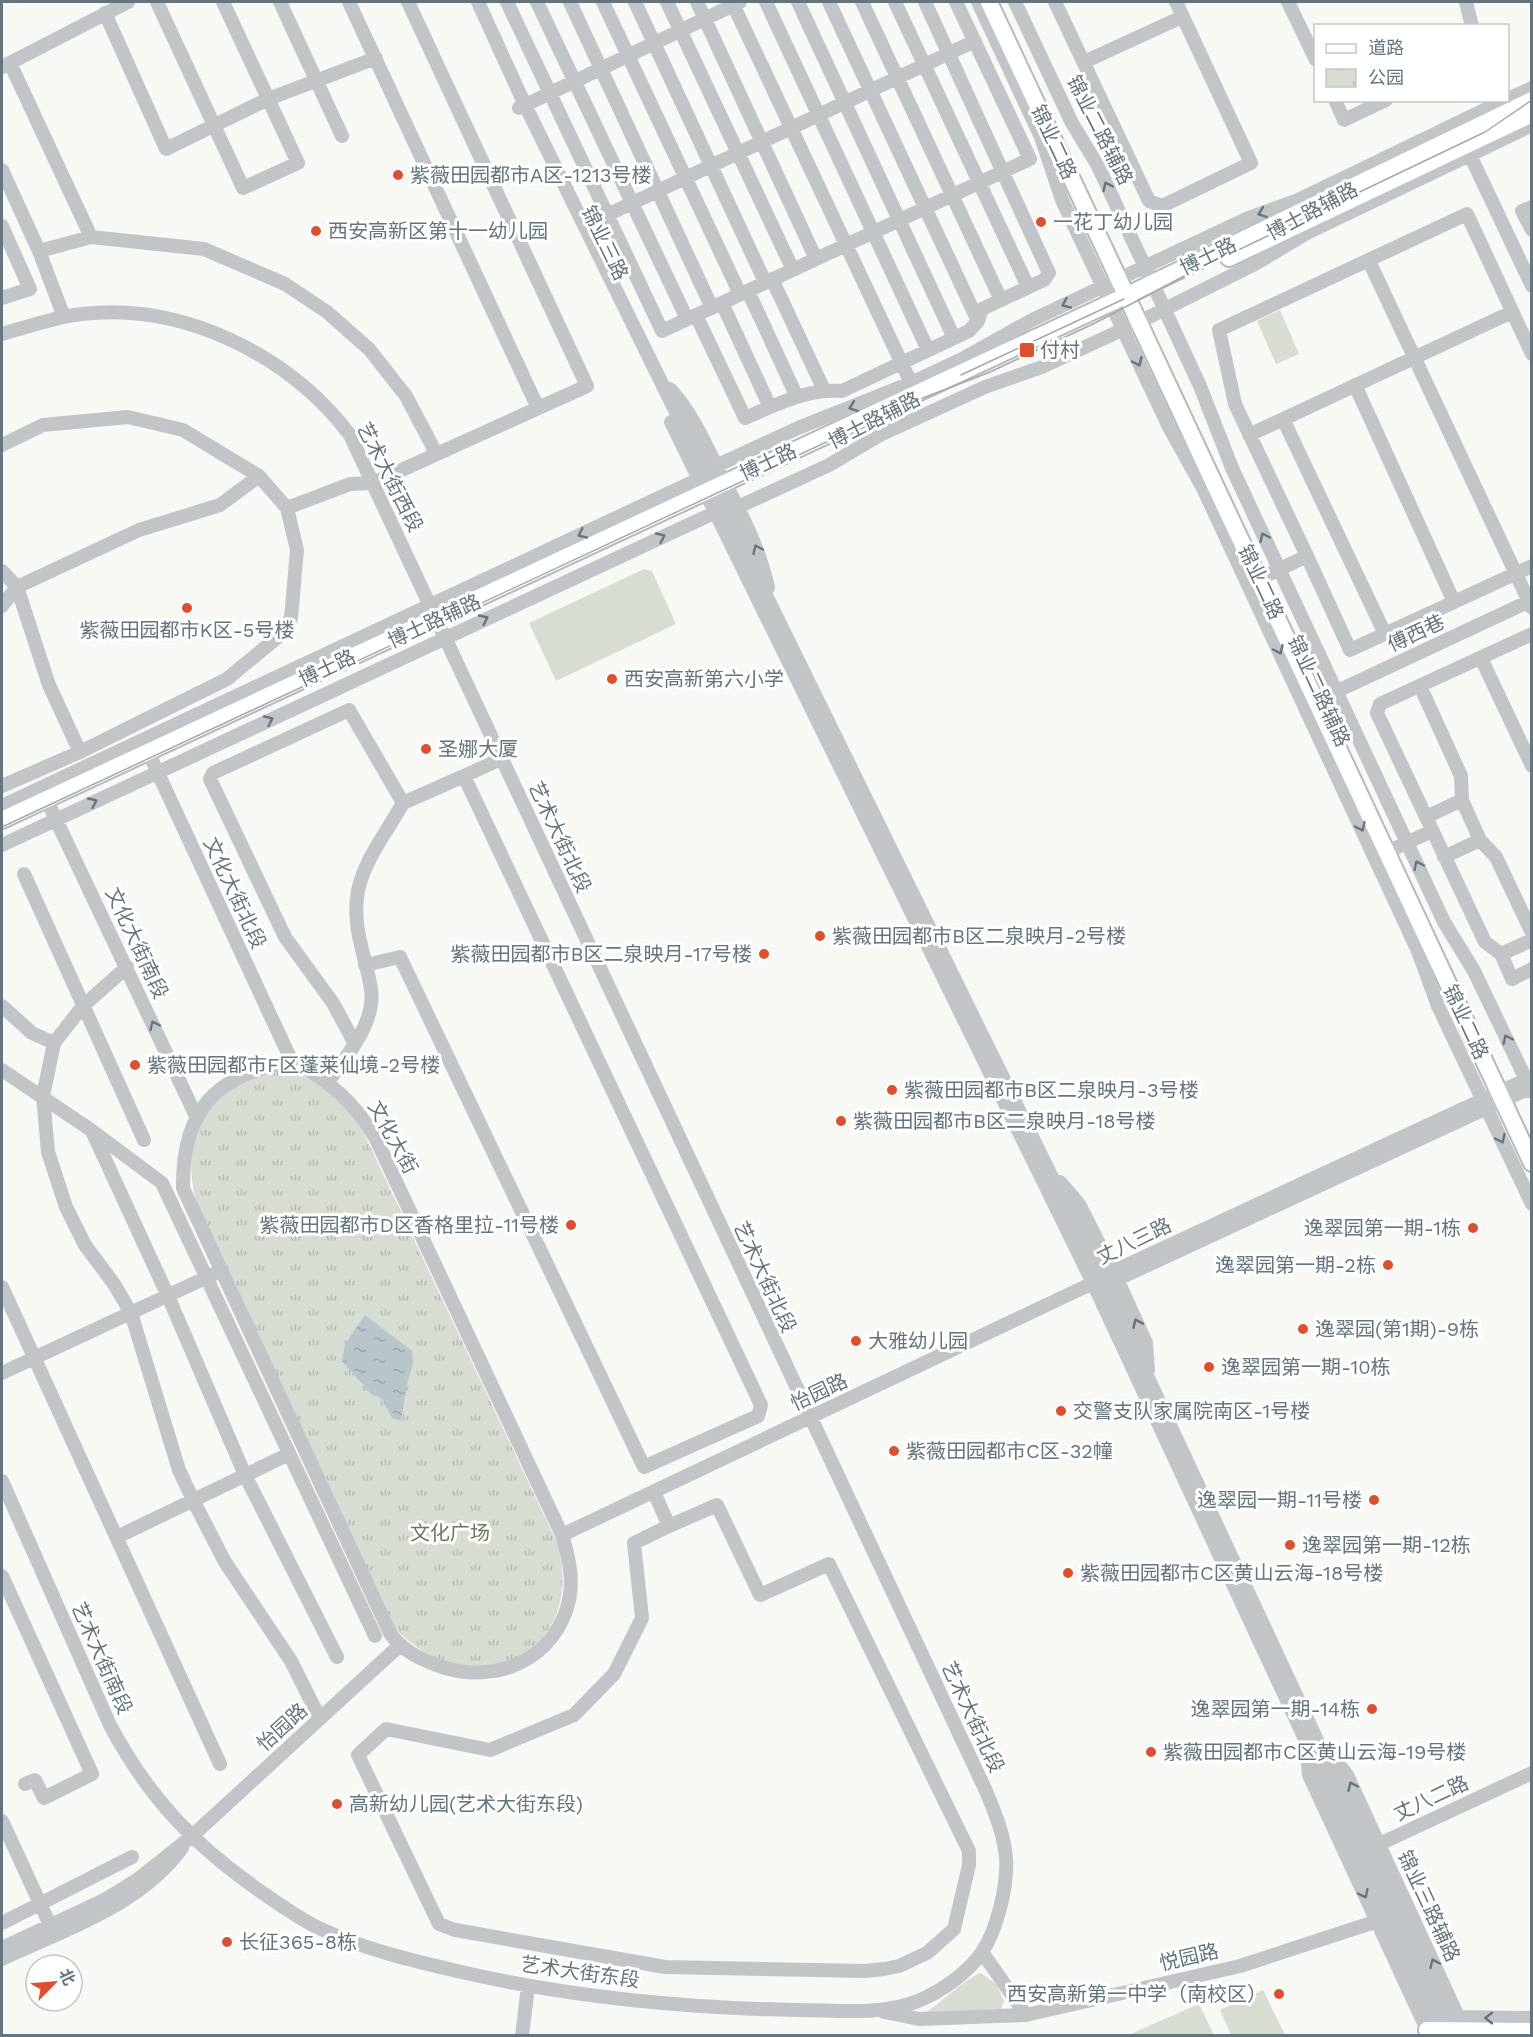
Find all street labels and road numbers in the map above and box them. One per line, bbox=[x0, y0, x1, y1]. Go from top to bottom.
street label: 锦业二路辅路 bbox=[1062, 71, 1138, 189]
street label: 锦业二路 bbox=[1026, 101, 1082, 183]
street label: 博士路辅路 bbox=[1262, 177, 1362, 245]
street label: 锦业三路 bbox=[577, 202, 633, 284]
street label: 博士路 bbox=[1176, 232, 1240, 280]
street label: 博士路辅路 bbox=[824, 387, 924, 453]
street label: 艺术大街西段 bbox=[352, 418, 428, 536]
street label: 博士路 bbox=[736, 438, 800, 486]
street label: 锦业二路 bbox=[1233, 541, 1289, 623]
street label: 博士路辅路 bbox=[384, 589, 484, 653]
street label: 傅西巷 bbox=[1384, 609, 1448, 657]
street label: 锦业二路辅路 bbox=[1283, 632, 1355, 750]
street label: 博士路 bbox=[295, 644, 359, 692]
street label: 艺术大街北段 bbox=[524, 778, 596, 896]
street label: 文化大街北段 bbox=[199, 834, 271, 952]
street label: 文化大街南段 bbox=[101, 884, 173, 1002]
street label: 锦业二路 bbox=[1438, 981, 1494, 1063]
street label: 文化大街 bbox=[363, 1096, 423, 1178]
street label: 丈八三路 bbox=[1093, 1213, 1175, 1269]
street label: 艺术大街北段 bbox=[729, 1218, 801, 1336]
street label: 怡园路 bbox=[787, 1368, 851, 1416]
street label: 艺术大街南段 bbox=[67, 1598, 137, 1718]
street label: 艺术大街北段 bbox=[937, 1658, 1009, 1776]
street label: 怡园路 bbox=[252, 1698, 312, 1756]
street label: 丈八二路 bbox=[1390, 1770, 1472, 1826]
street label: 锦业三路辅路 bbox=[1393, 1847, 1465, 1965]
street label: 悦园路 bbox=[1157, 1939, 1221, 1975]
street label: 艺术大街东段 bbox=[519, 1952, 641, 1992]

